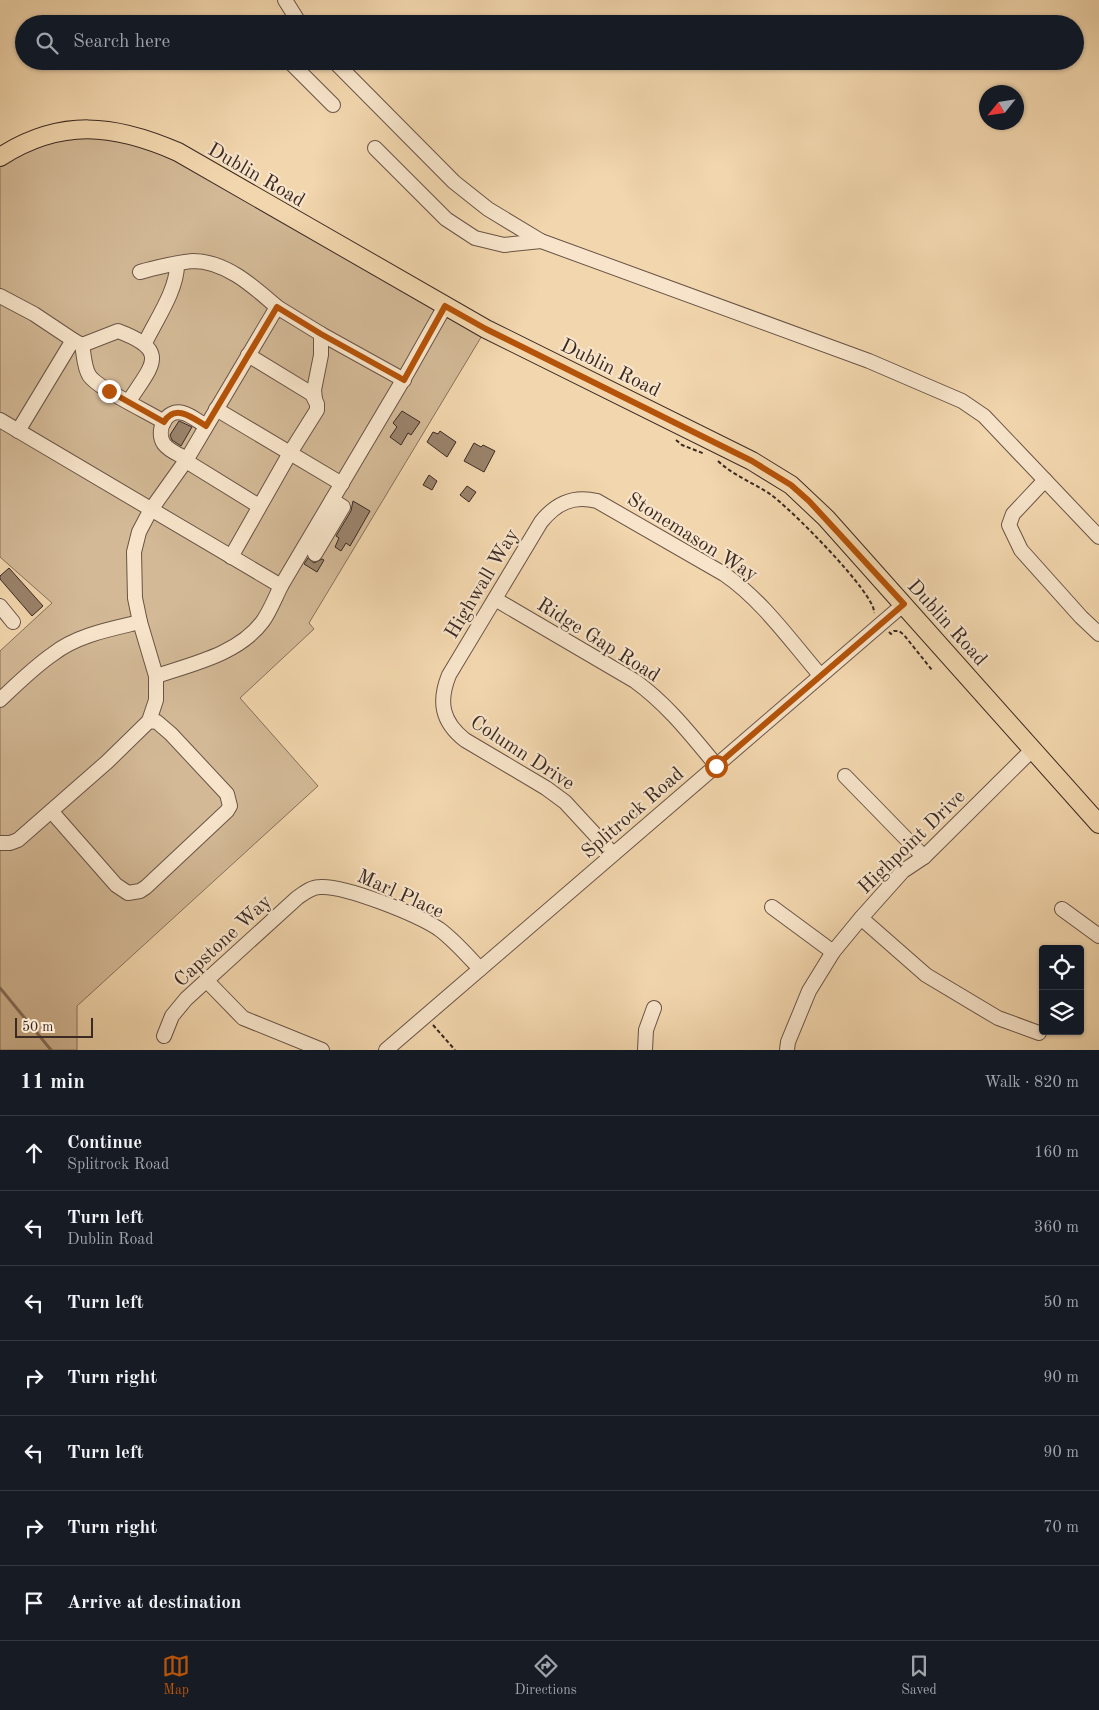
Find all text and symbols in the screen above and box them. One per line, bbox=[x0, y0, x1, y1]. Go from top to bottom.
search box bbox=[15, 15, 1084, 70]
icon: search bbox=[33, 29, 61, 57]
text: Search here bbox=[73, 33, 170, 52]
north arrow bbox=[979, 85, 1024, 130]
street label: Dublin Road bbox=[204, 140, 308, 211]
street label: Dublin Road bbox=[557, 336, 663, 402]
route end bbox=[98, 380, 121, 403]
street label: Stonemason Way bbox=[623, 489, 761, 586]
street label: Highwall Way bbox=[442, 525, 523, 642]
street label: Dublin Road bbox=[903, 576, 990, 670]
street label: Ridge Gap Road bbox=[533, 595, 663, 686]
street label: Column Drive bbox=[466, 713, 578, 795]
route start bbox=[705, 755, 728, 778]
street label: Splitrock Road bbox=[578, 764, 688, 863]
street label: Highpoint Drive bbox=[855, 787, 970, 898]
street label: Marl Place bbox=[354, 867, 447, 923]
street label: Capstone Way bbox=[171, 891, 276, 991]
map controls bbox=[1039, 945, 1084, 1035]
button: locate bbox=[1039, 945, 1084, 990]
button: layers bbox=[1039, 990, 1084, 1035]
scale bar bbox=[15, 1015, 92, 1038]
text: 50 m bbox=[22, 1020, 53, 1034]
text: 11 min bbox=[20, 1072, 85, 1093]
text: Walk · 820 m bbox=[984, 1075, 1079, 1091]
text: Continue bbox=[67, 1134, 142, 1153]
icon: ahead bbox=[20, 1139, 48, 1167]
text: 160 m bbox=[1034, 1145, 1079, 1161]
text: Splitrock Road bbox=[67, 1157, 169, 1173]
text: Turn left bbox=[67, 1209, 144, 1228]
icon: left bbox=[20, 1214, 48, 1242]
text: 360 m bbox=[1034, 1220, 1079, 1236]
text: Dublin Road bbox=[67, 1232, 154, 1248]
icon: left bbox=[20, 1289, 48, 1317]
text: Turn left bbox=[67, 1294, 144, 1313]
text: 50 m bbox=[1043, 1295, 1079, 1311]
icon: right bbox=[20, 1364, 48, 1392]
text: Turn right bbox=[67, 1369, 157, 1388]
text: 90 m bbox=[1043, 1370, 1079, 1386]
icon: left bbox=[20, 1439, 48, 1467]
text: Turn left bbox=[67, 1444, 144, 1463]
text: 90 m bbox=[1043, 1445, 1079, 1461]
icon: right bbox=[20, 1514, 48, 1542]
text: Turn right bbox=[67, 1519, 157, 1538]
text: 70 m bbox=[1043, 1520, 1079, 1536]
icon: arrive bbox=[20, 1589, 48, 1617]
text: Arrive at destination bbox=[67, 1594, 241, 1613]
tab: Map bbox=[162, 1652, 190, 1699]
tab: Directions bbox=[515, 1652, 577, 1699]
tab: Saved bbox=[901, 1652, 937, 1699]

